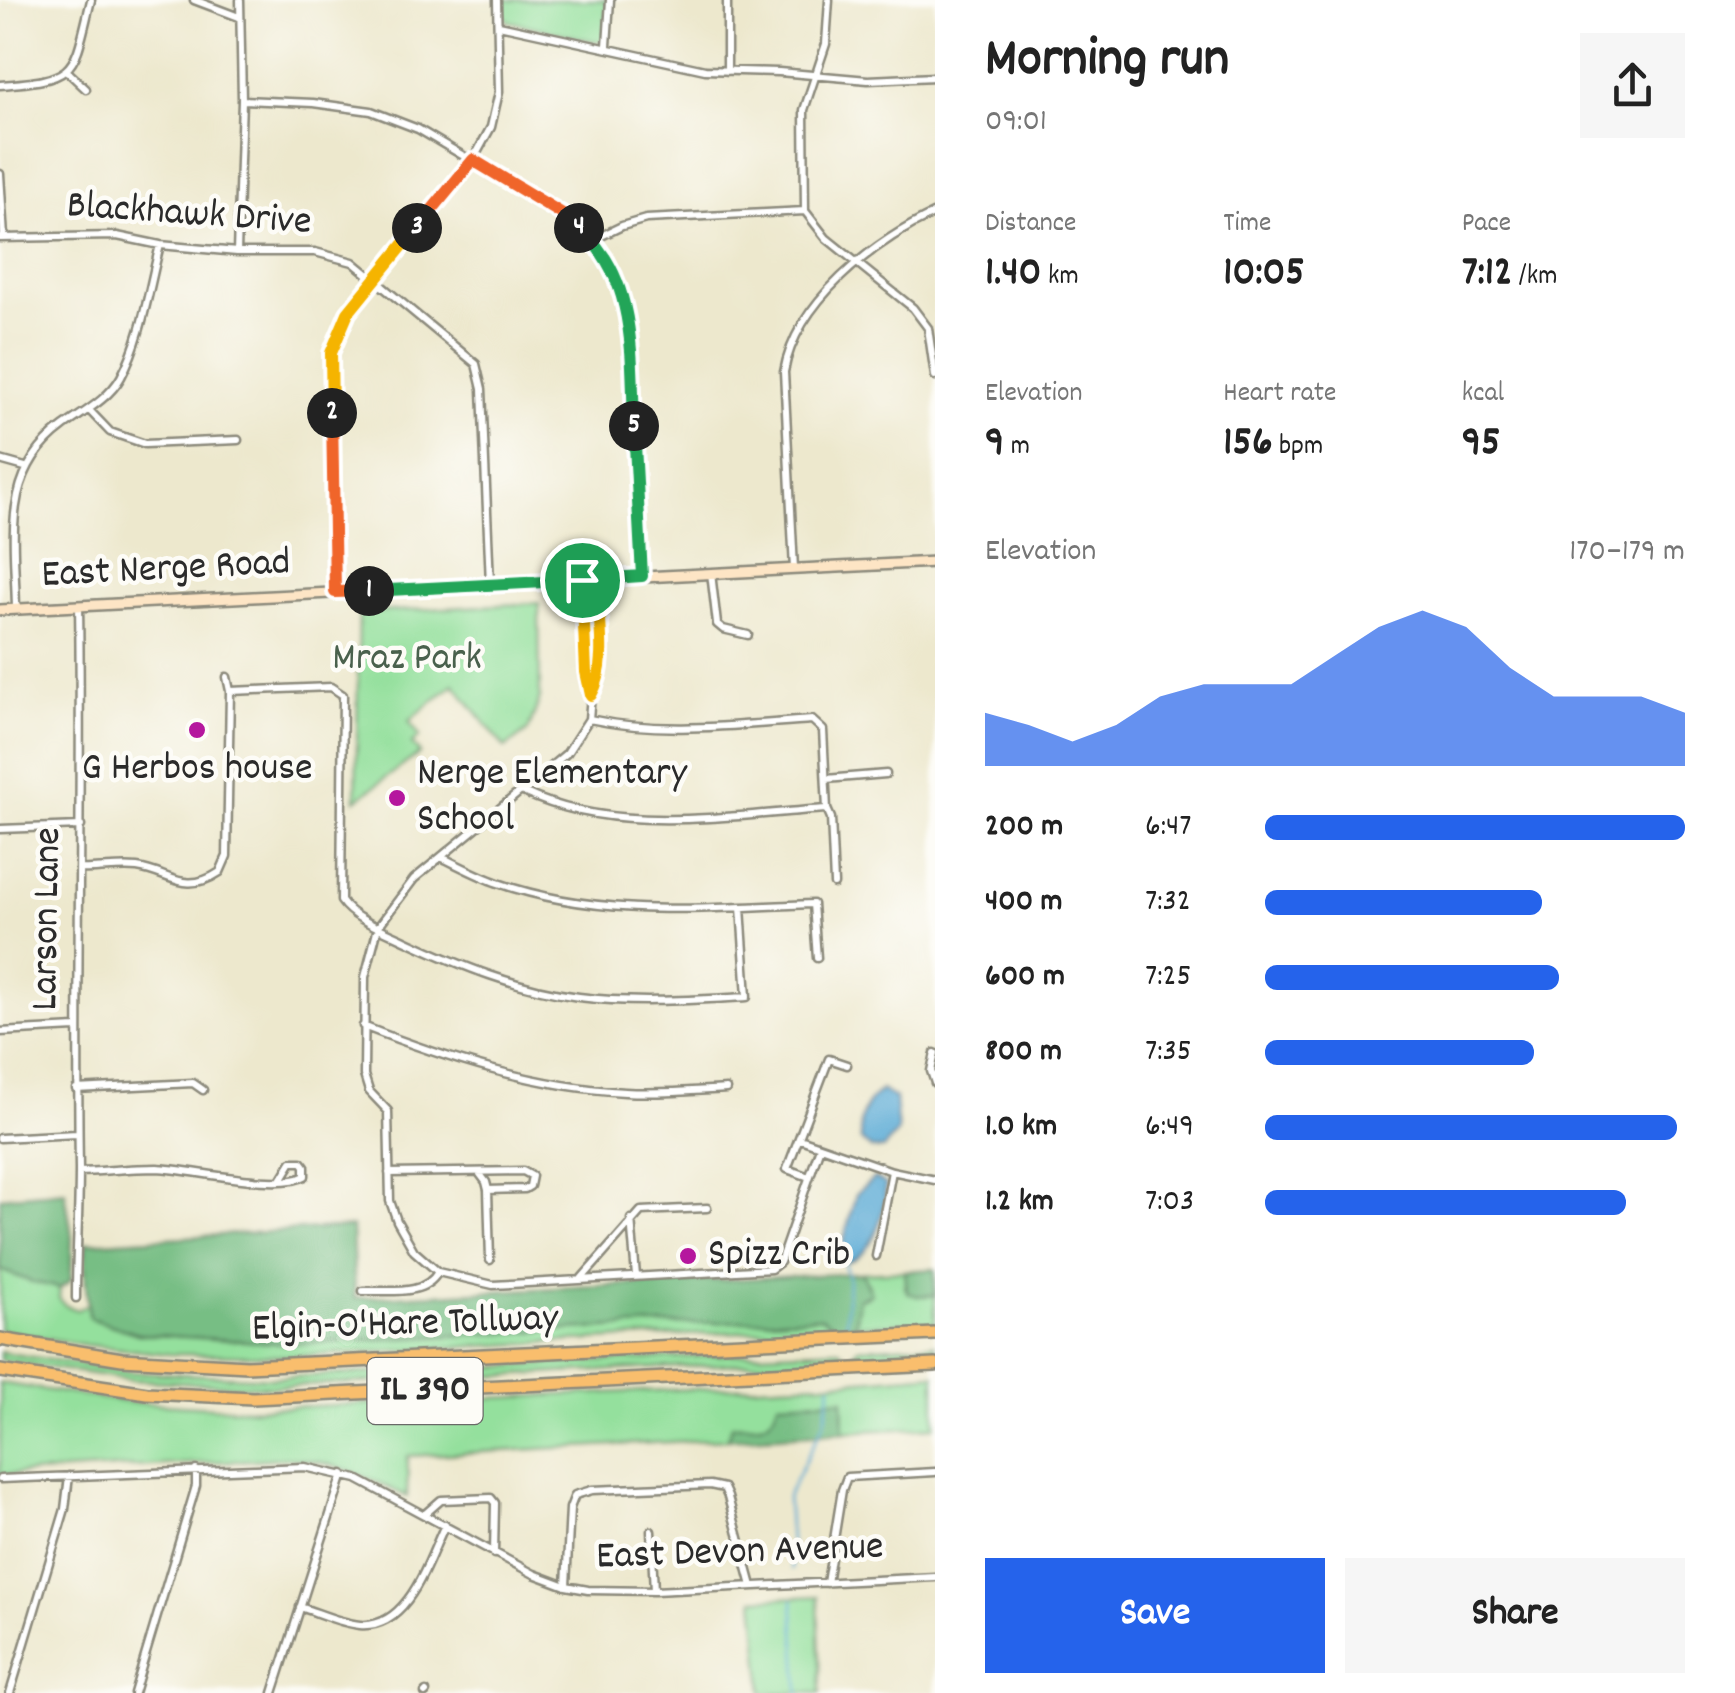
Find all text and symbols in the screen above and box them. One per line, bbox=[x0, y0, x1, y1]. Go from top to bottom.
text: Morning run bbox=[985, 23, 1229, 102]
button: share bbox=[1580, 33, 1685, 138]
text: 09:01 bbox=[985, 100, 1047, 146]
street label: Blackhawk Drive bbox=[65, 179, 313, 253]
pin: 3 bbox=[392, 203, 442, 253]
pin: 4 bbox=[554, 203, 604, 253]
text: Distance bbox=[985, 205, 1076, 245]
text: Time bbox=[1223, 205, 1271, 245]
text: Pace bbox=[1462, 205, 1511, 245]
text: 3 bbox=[411, 208, 423, 248]
text: 4 bbox=[573, 208, 585, 248]
text: 1.40 bbox=[985, 245, 1042, 305]
text: 10:05 bbox=[1223, 245, 1305, 305]
text: 7:12 bbox=[1462, 245, 1512, 305]
text: km bbox=[1042, 258, 1079, 298]
text: /km bbox=[1512, 258, 1557, 298]
text: Elevation bbox=[985, 375, 1082, 415]
text: Heart rate bbox=[1223, 375, 1336, 415]
text: kcal bbox=[1462, 375, 1504, 415]
pin: 2 bbox=[307, 388, 357, 438]
text: 2 bbox=[326, 393, 338, 433]
pin: 5 bbox=[609, 401, 659, 451]
text: 5 bbox=[628, 406, 640, 446]
text: 9 bbox=[985, 415, 1004, 475]
text: 156 bbox=[1223, 415, 1273, 475]
text: 95 bbox=[1462, 415, 1500, 475]
text: m bbox=[1004, 428, 1030, 468]
text: bpm bbox=[1273, 428, 1323, 468]
text: Elevation bbox=[985, 530, 1096, 576]
text: 170–179 m bbox=[1569, 530, 1685, 576]
street label: East Nerge Road bbox=[40, 536, 292, 606]
pin bbox=[540, 538, 625, 623]
icon: arrive bbox=[555, 553, 610, 608]
pin: 1 bbox=[344, 566, 394, 616]
text: 1 bbox=[366, 571, 372, 611]
park label: Mraz Park bbox=[332, 632, 482, 689]
marker: G Herbos house bbox=[186, 719, 208, 741]
place label: G Herbos house bbox=[81, 742, 313, 799]
place label: Nerge Elementary School bbox=[417, 747, 688, 850]
marker: Nerge Elementary School bbox=[386, 787, 408, 809]
text: 200 m bbox=[985, 805, 1063, 851]
text: 6:47 bbox=[1145, 805, 1192, 851]
street label: Larson Lane bbox=[19, 827, 79, 1011]
text: 400 m bbox=[985, 880, 1062, 926]
text: 7:32 bbox=[1145, 880, 1191, 926]
text: 600 m bbox=[985, 955, 1065, 1001]
text: 7:25 bbox=[1145, 955, 1191, 1001]
text: 800 m bbox=[985, 1030, 1062, 1076]
text: 7:35 bbox=[1145, 1030, 1192, 1076]
text: 1.0 km bbox=[985, 1105, 1057, 1151]
text: 6:49 bbox=[1145, 1105, 1194, 1151]
text: 1.2 km bbox=[985, 1180, 1054, 1226]
text: 7:03 bbox=[1145, 1180, 1194, 1226]
place label: Spizz Crib bbox=[708, 1228, 850, 1285]
marker: Spizz Crib bbox=[677, 1245, 699, 1267]
street label: Elgin-O'Hare Tollway bbox=[251, 1292, 560, 1360]
road number: IL 390 bbox=[368, 1358, 482, 1424]
street label: East Devon Avenue bbox=[595, 1521, 885, 1587]
button: Save bbox=[985, 1558, 1325, 1673]
button: Share bbox=[1345, 1558, 1685, 1673]

